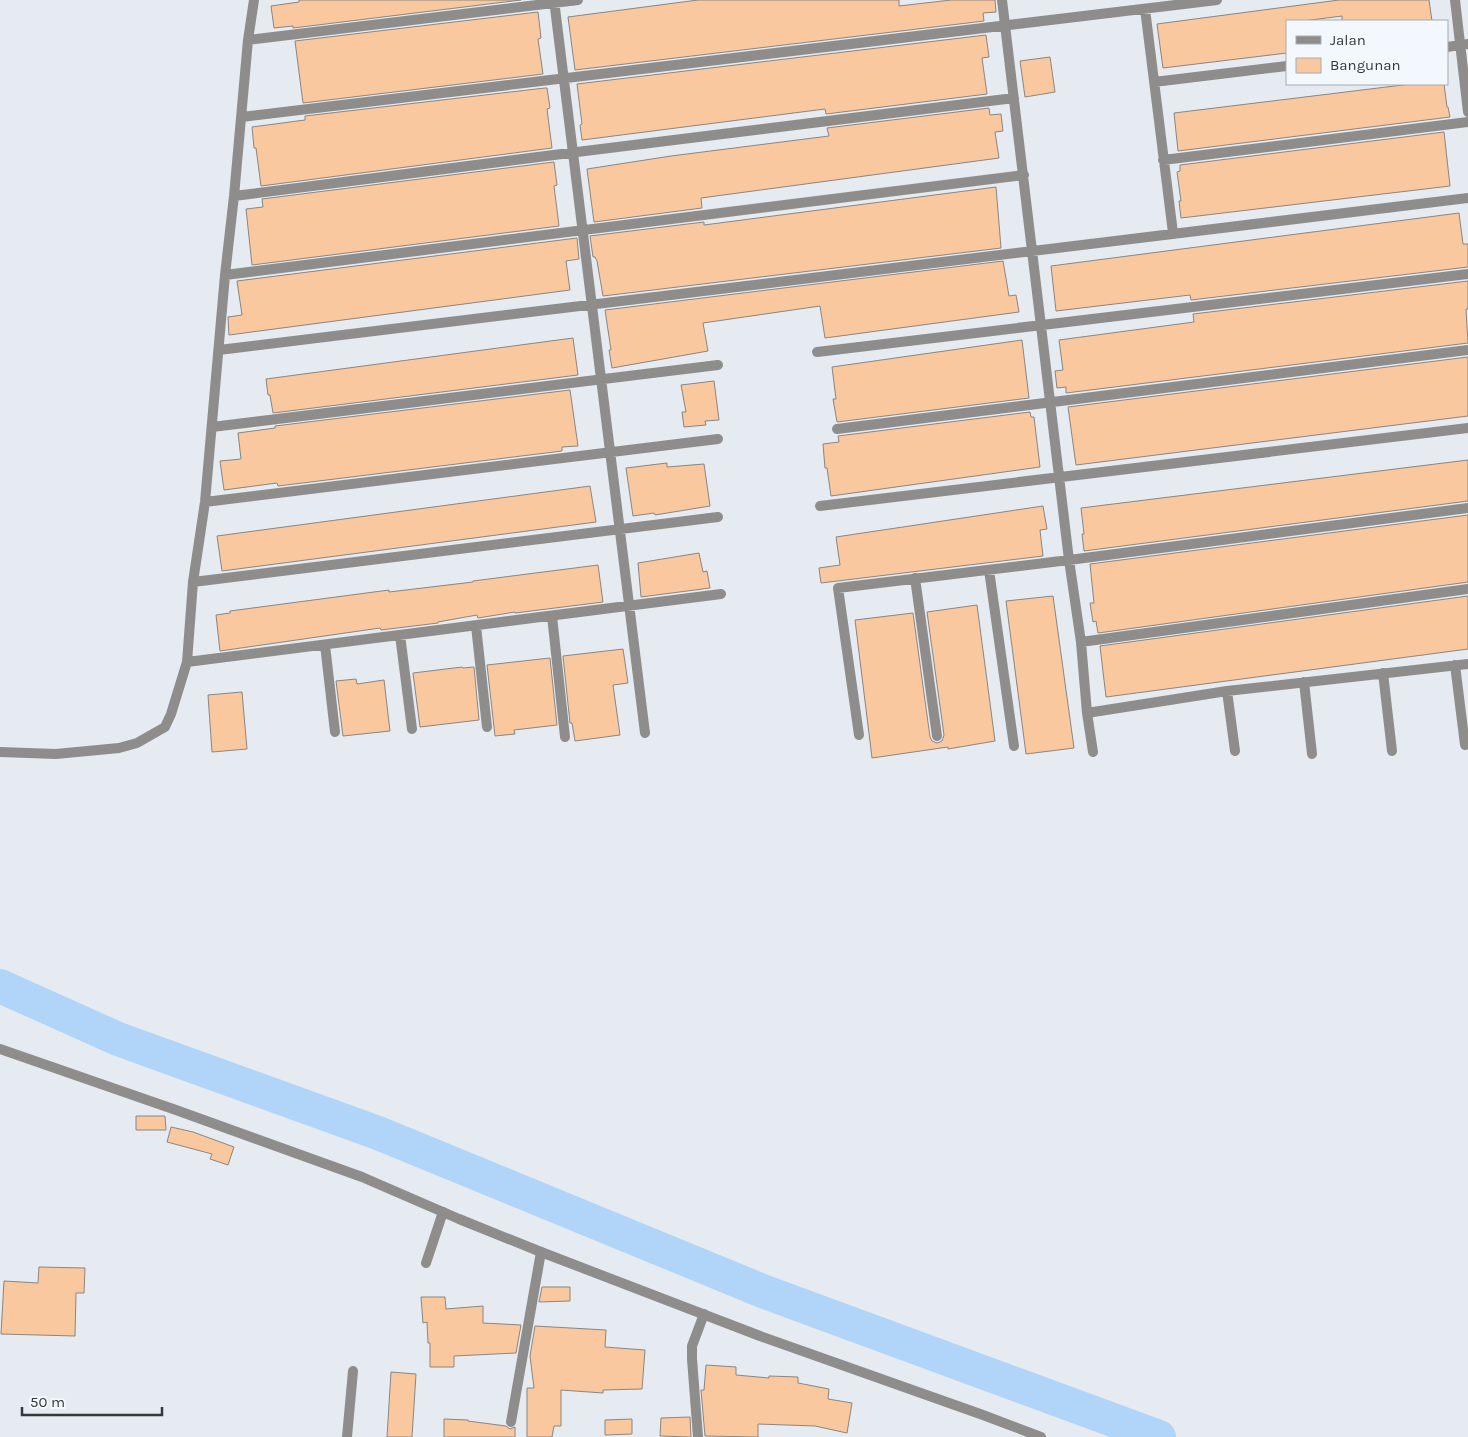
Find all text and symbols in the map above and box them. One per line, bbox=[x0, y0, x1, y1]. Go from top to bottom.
legend bbox=[1286, 20, 1448, 85]
text: Jalan bbox=[1330, 31, 1366, 49]
text: Bangunan bbox=[1330, 56, 1401, 74]
scale bar bbox=[22, 1384, 162, 1416]
text: 50 m bbox=[30, 1393, 65, 1411]

